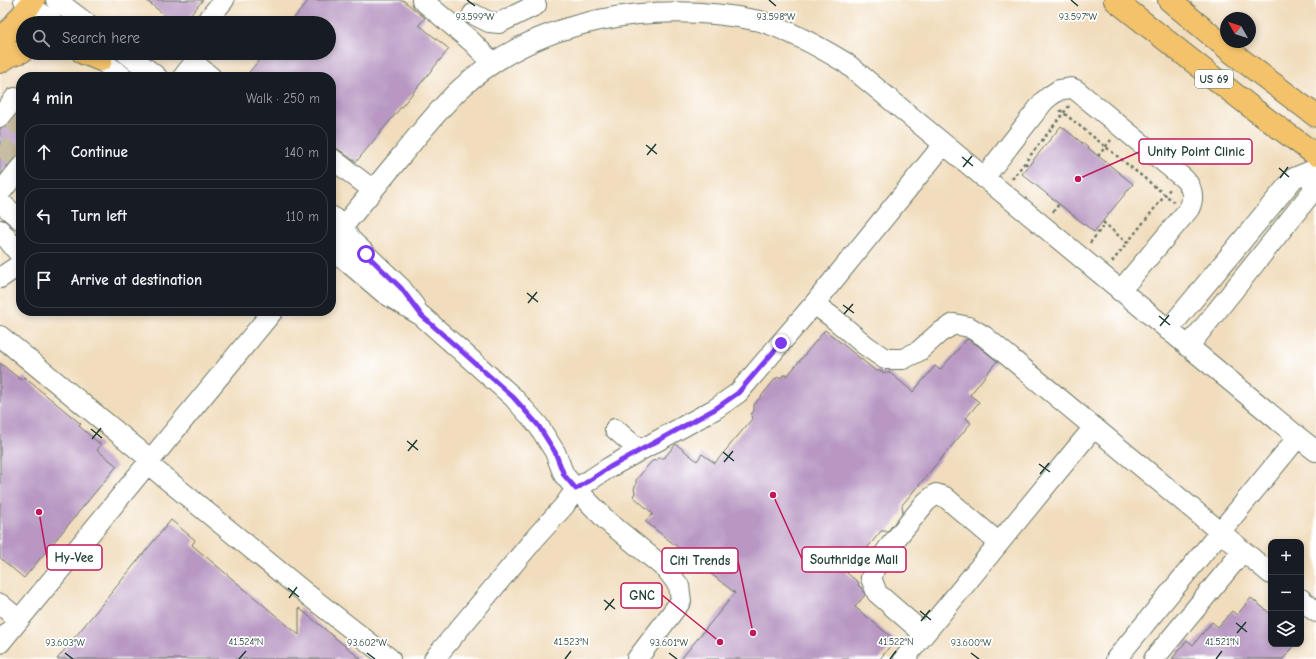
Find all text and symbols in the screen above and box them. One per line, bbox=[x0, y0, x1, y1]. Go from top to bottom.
text: 93.599°W bbox=[455, 11, 495, 23]
text: 93.598°W bbox=[757, 11, 796, 23]
text: 93.597°W bbox=[1059, 11, 1098, 23]
north arrow bbox=[1220, 12, 1256, 48]
search box bbox=[16, 16, 336, 60]
icon: search bbox=[30, 27, 52, 49]
text: Search here bbox=[62, 29, 140, 47]
road number: US 69 bbox=[1195, 70, 1233, 88]
text: 4 min bbox=[32, 89, 73, 108]
text: Walk · 250 m bbox=[246, 91, 320, 106]
callout: Unity Point Clinic bbox=[1139, 139, 1252, 164]
icon: ahead bbox=[33, 141, 55, 163]
text: Continue bbox=[71, 143, 128, 161]
text: Unity Point Clinic bbox=[1147, 144, 1245, 159]
text: 140 m bbox=[285, 145, 319, 160]
icon: left bbox=[33, 205, 55, 227]
text: Turn left bbox=[71, 207, 127, 225]
text: 110 m bbox=[286, 209, 319, 224]
route start bbox=[357, 245, 375, 263]
icon: arrive bbox=[33, 269, 55, 291]
text: Arrive at destination bbox=[71, 271, 202, 289]
route end bbox=[772, 334, 790, 352]
map controls bbox=[1268, 539, 1304, 647]
button: + bbox=[1268, 539, 1304, 575]
callout: Hy-Vee bbox=[47, 545, 102, 570]
callout: Southridge Mall bbox=[802, 547, 906, 572]
callout: Citi Trends bbox=[662, 548, 738, 573]
text: Hy-Vee bbox=[55, 550, 94, 565]
text: Southridge Mall bbox=[810, 552, 898, 567]
text: Citi Trends bbox=[670, 553, 731, 568]
button: − bbox=[1268, 575, 1304, 611]
callout: GNC bbox=[621, 583, 662, 608]
text: GNC bbox=[629, 588, 655, 603]
button: layers bbox=[1268, 611, 1304, 647]
text: 41.524°N bbox=[229, 636, 263, 648]
text: 41.523°N bbox=[553, 636, 589, 648]
text: 41.522°N bbox=[878, 636, 914, 648]
text: 41.521°N bbox=[1205, 636, 1239, 648]
text: 93.603°W bbox=[45, 637, 85, 649]
text: 93.602°W bbox=[347, 637, 387, 649]
text: 93.601°W bbox=[650, 637, 689, 649]
text: 93.600°W bbox=[951, 637, 992, 649]

